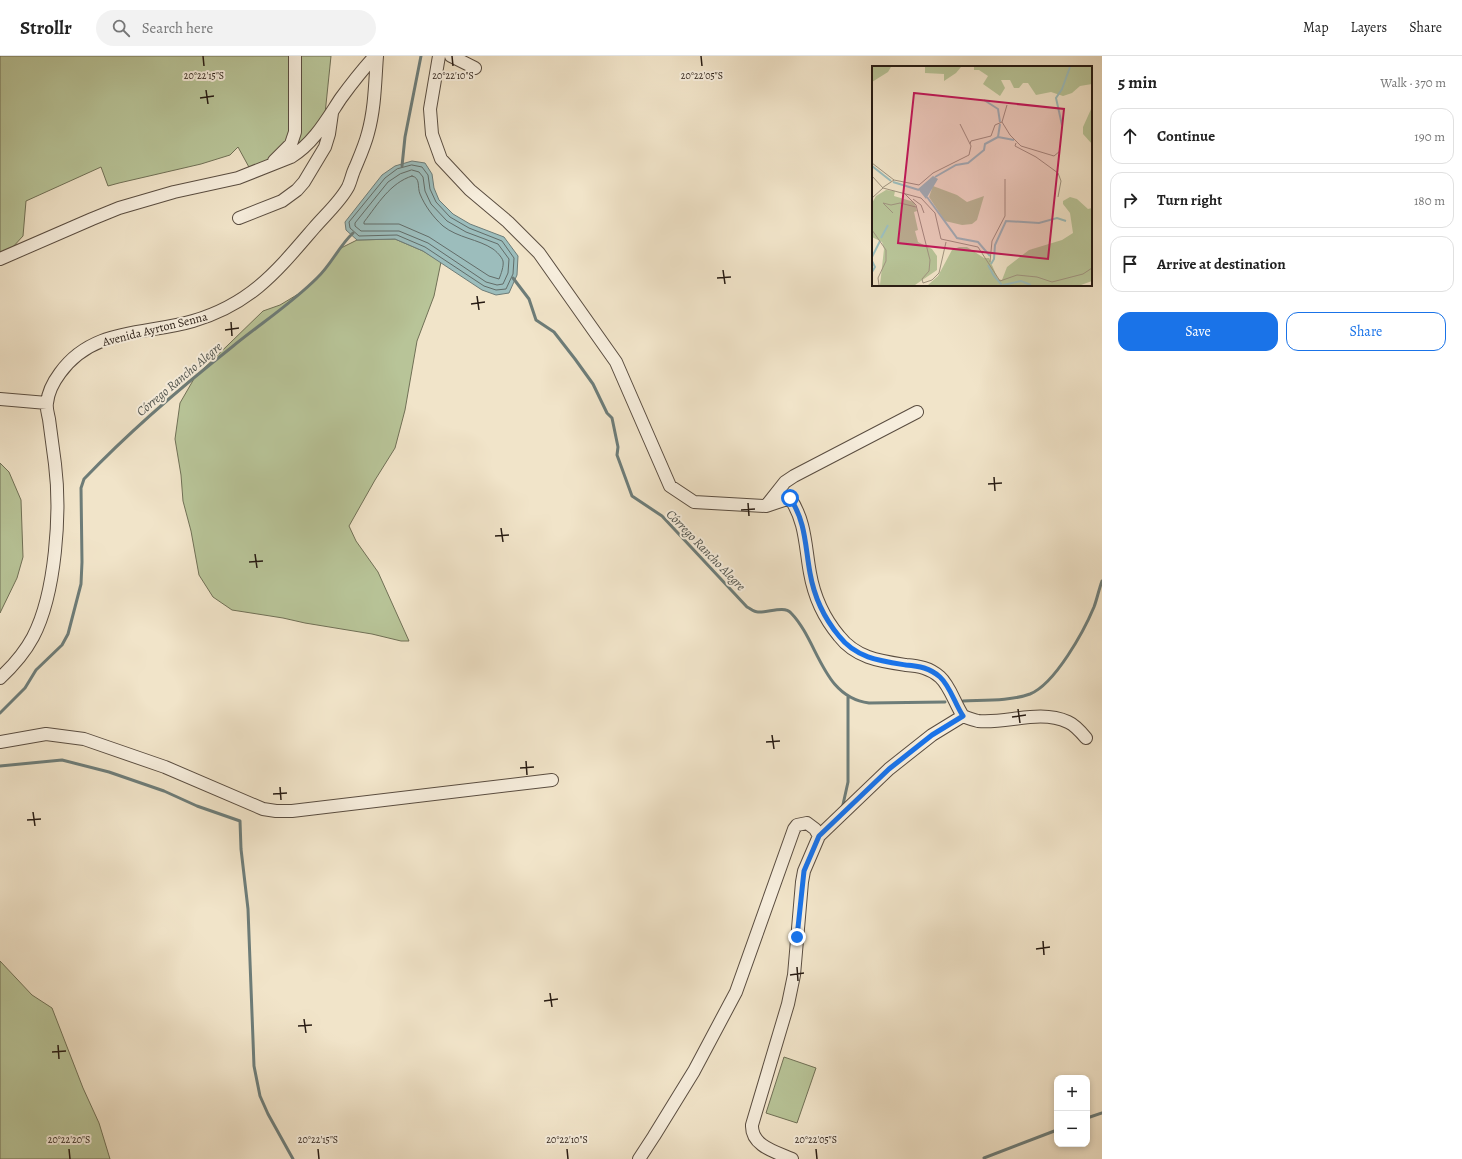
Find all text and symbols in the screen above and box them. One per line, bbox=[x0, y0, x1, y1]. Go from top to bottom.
search box bbox=[96, 10, 376, 46]
text: Strollr bbox=[20, 15, 72, 41]
icon: search bbox=[110, 17, 132, 39]
text: Search here bbox=[142, 18, 213, 38]
text: Map bbox=[1303, 18, 1329, 37]
text: Layers bbox=[1351, 18, 1387, 37]
text: Share bbox=[1409, 18, 1442, 37]
inset map bbox=[872, 66, 1092, 286]
text: 20°22'15"S bbox=[184, 69, 224, 82]
text: 20°22'10"S bbox=[432, 69, 474, 82]
text: 20°22'05"S bbox=[681, 69, 723, 82]
text: 5 min bbox=[1118, 71, 1157, 94]
text: Walk · 370 m bbox=[1380, 74, 1446, 91]
icon: ahead bbox=[1119, 125, 1141, 147]
text: Continue bbox=[1157, 126, 1215, 146]
text: 190 m bbox=[1414, 128, 1445, 145]
icon: right bbox=[1119, 189, 1141, 211]
text: Turn right bbox=[1157, 190, 1222, 210]
text: 180 m bbox=[1414, 192, 1445, 209]
icon: arrive bbox=[1119, 253, 1141, 275]
text: Arrive at destination bbox=[1157, 254, 1286, 274]
street label: Avenida Ayrton Senna bbox=[100, 308, 209, 350]
button: Save bbox=[1118, 312, 1278, 351]
button: Share bbox=[1286, 312, 1446, 351]
water label: Córrego Rancho Alegre bbox=[133, 338, 226, 420]
route start bbox=[781, 489, 799, 507]
water label: Córrego Rancho Alegre bbox=[663, 506, 750, 595]
route end bbox=[788, 928, 806, 946]
map controls bbox=[1054, 1075, 1090, 1147]
button: + bbox=[1054, 1075, 1090, 1111]
button: − bbox=[1054, 1111, 1090, 1147]
text: 20°22'20"S bbox=[48, 1133, 90, 1146]
text: 20°22'15"S bbox=[298, 1133, 338, 1146]
text: 20°22'10"S bbox=[546, 1133, 588, 1146]
text: 20°22'05"S bbox=[795, 1133, 837, 1146]

